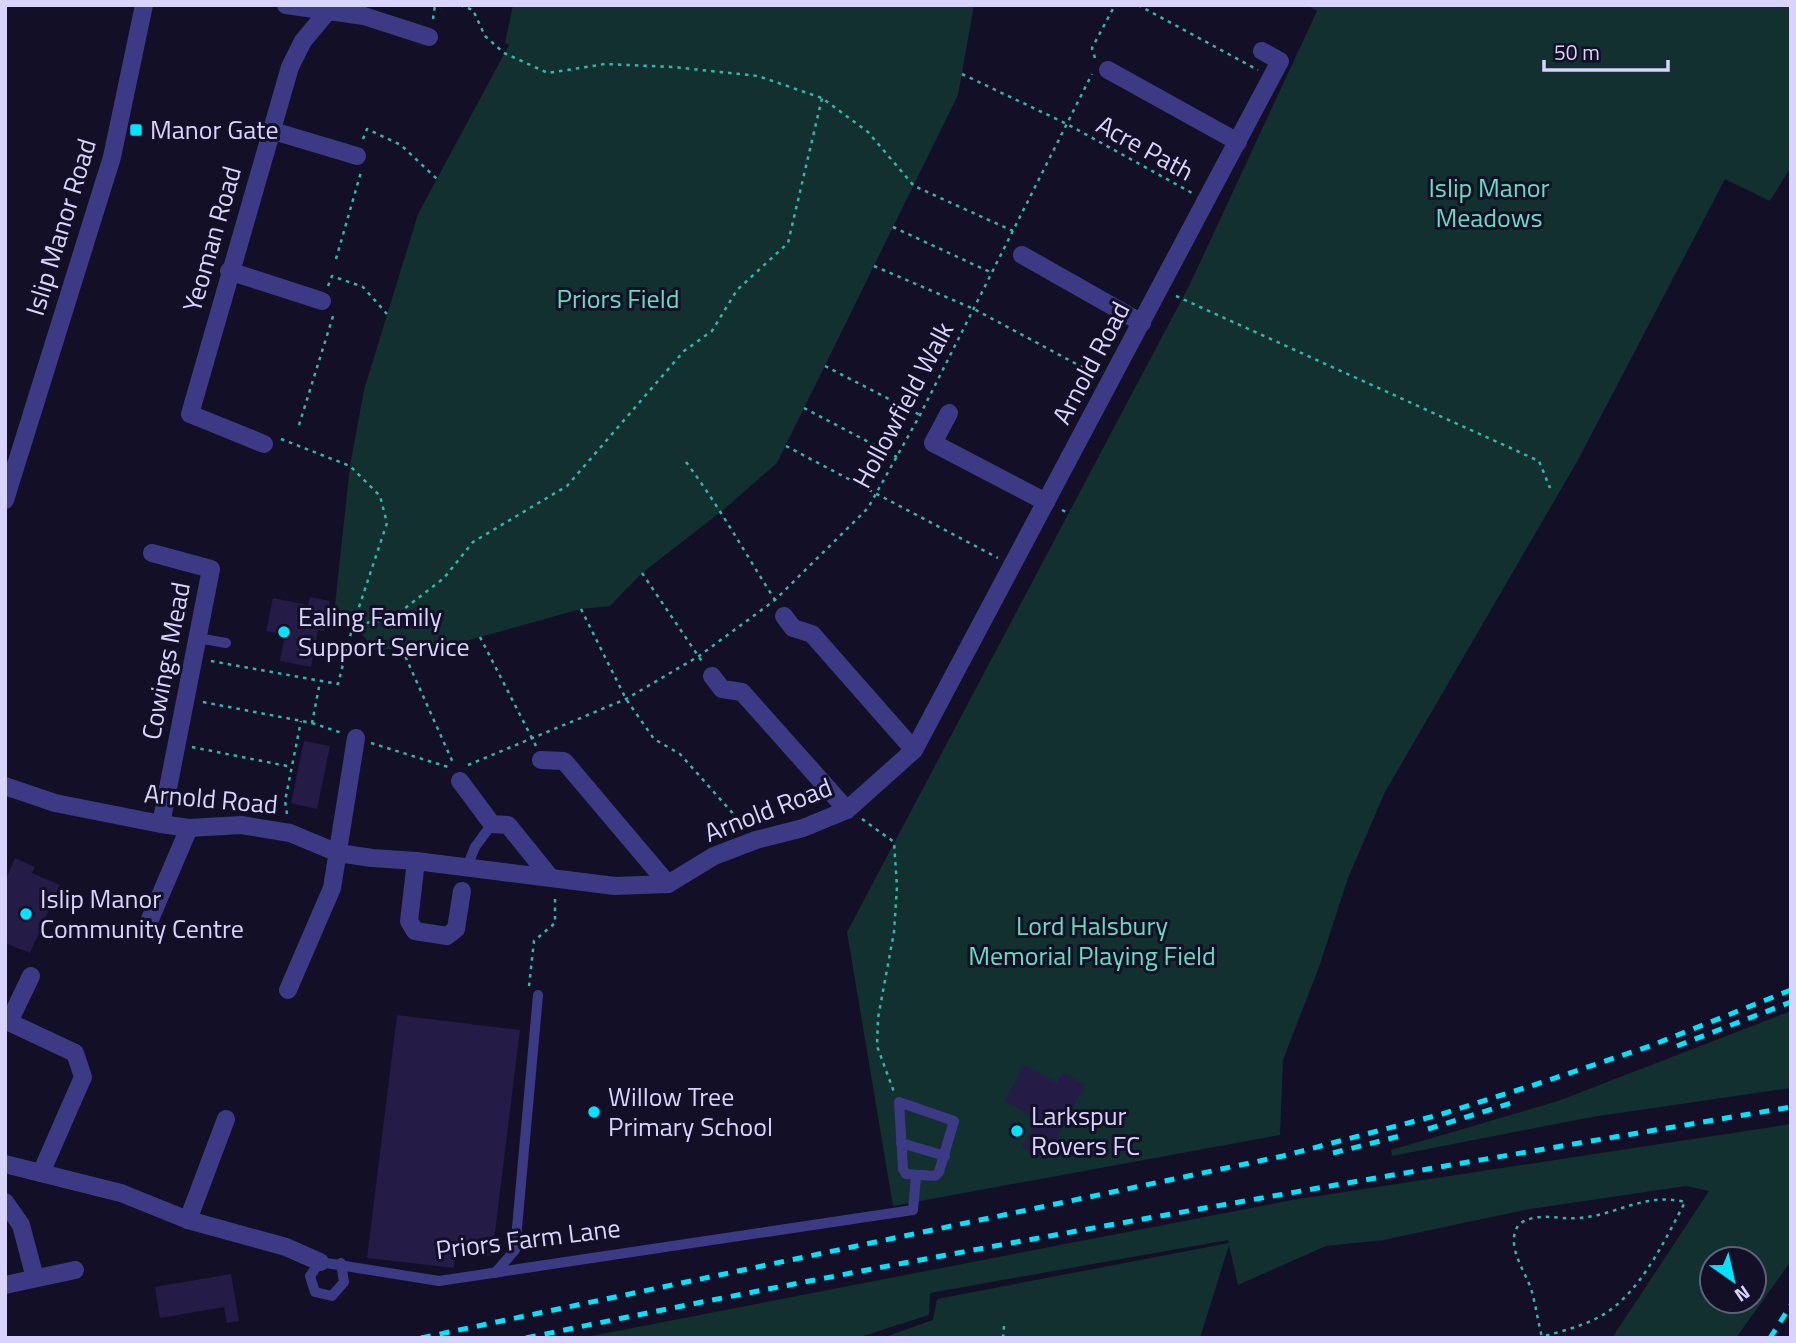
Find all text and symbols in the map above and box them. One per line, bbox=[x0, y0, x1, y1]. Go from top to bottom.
scale bar bbox=[1544, 28, 1668, 72]
text: 50 m bbox=[1554, 36, 1600, 68]
street label: Acre Path bbox=[1090, 105, 1201, 190]
place label: Manor Gate bbox=[150, 110, 279, 149]
marker: Manor Gate bbox=[128, 122, 144, 138]
street label: Islip Manor Road bbox=[15, 134, 106, 320]
street label: Yeoman Road bbox=[172, 162, 251, 316]
park label: Islip Manor Meadows bbox=[1428, 168, 1550, 237]
park label: Priors Field bbox=[557, 279, 679, 318]
street label: Arnold Road bbox=[1042, 294, 1139, 431]
street label: Hollowfield Walk bbox=[842, 315, 963, 495]
street label: Cowings Mead bbox=[131, 579, 200, 743]
place label: Ealing Family Support Service bbox=[298, 597, 470, 666]
marker: Ealing Family Support Service bbox=[276, 624, 292, 640]
street label: Arnold Road bbox=[698, 767, 837, 852]
street label: Arnold Road bbox=[143, 773, 279, 824]
place label: Islip Manor Community Centre bbox=[40, 879, 244, 948]
marker: Islip Manor Community Centre bbox=[18, 906, 34, 922]
park label: Lord Halsbury Memorial Playing Field bbox=[968, 906, 1216, 975]
place label: Willow Tree Primary School bbox=[608, 1077, 773, 1146]
place label: Larkspur Rovers FC bbox=[1031, 1096, 1140, 1165]
marker: Willow Tree Primary School bbox=[586, 1104, 602, 1120]
marker: Larkspur Rovers FC bbox=[1009, 1123, 1025, 1139]
street label: Priors Farm Lane bbox=[433, 1208, 622, 1269]
north arrow bbox=[1698, 1245, 1768, 1315]
text: N bbox=[1729, 1279, 1756, 1310]

